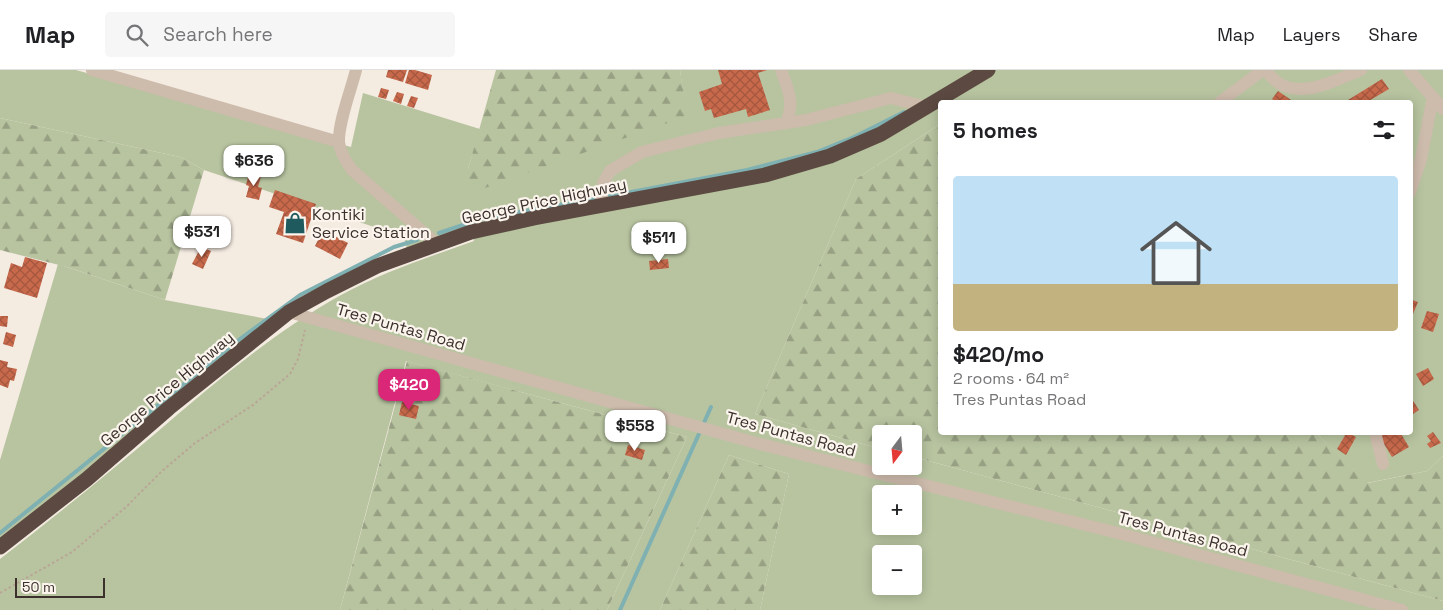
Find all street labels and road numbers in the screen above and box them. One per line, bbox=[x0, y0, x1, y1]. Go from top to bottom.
street label: George Price Highway bbox=[460, 173, 628, 229]
street label: Tres Puntas Road bbox=[334, 299, 468, 355]
street label: George Price Highway bbox=[96, 327, 238, 451]
street label: Tres Puntas Road bbox=[724, 407, 858, 461]
street label: Tres Puntas Road bbox=[1116, 507, 1250, 561]

